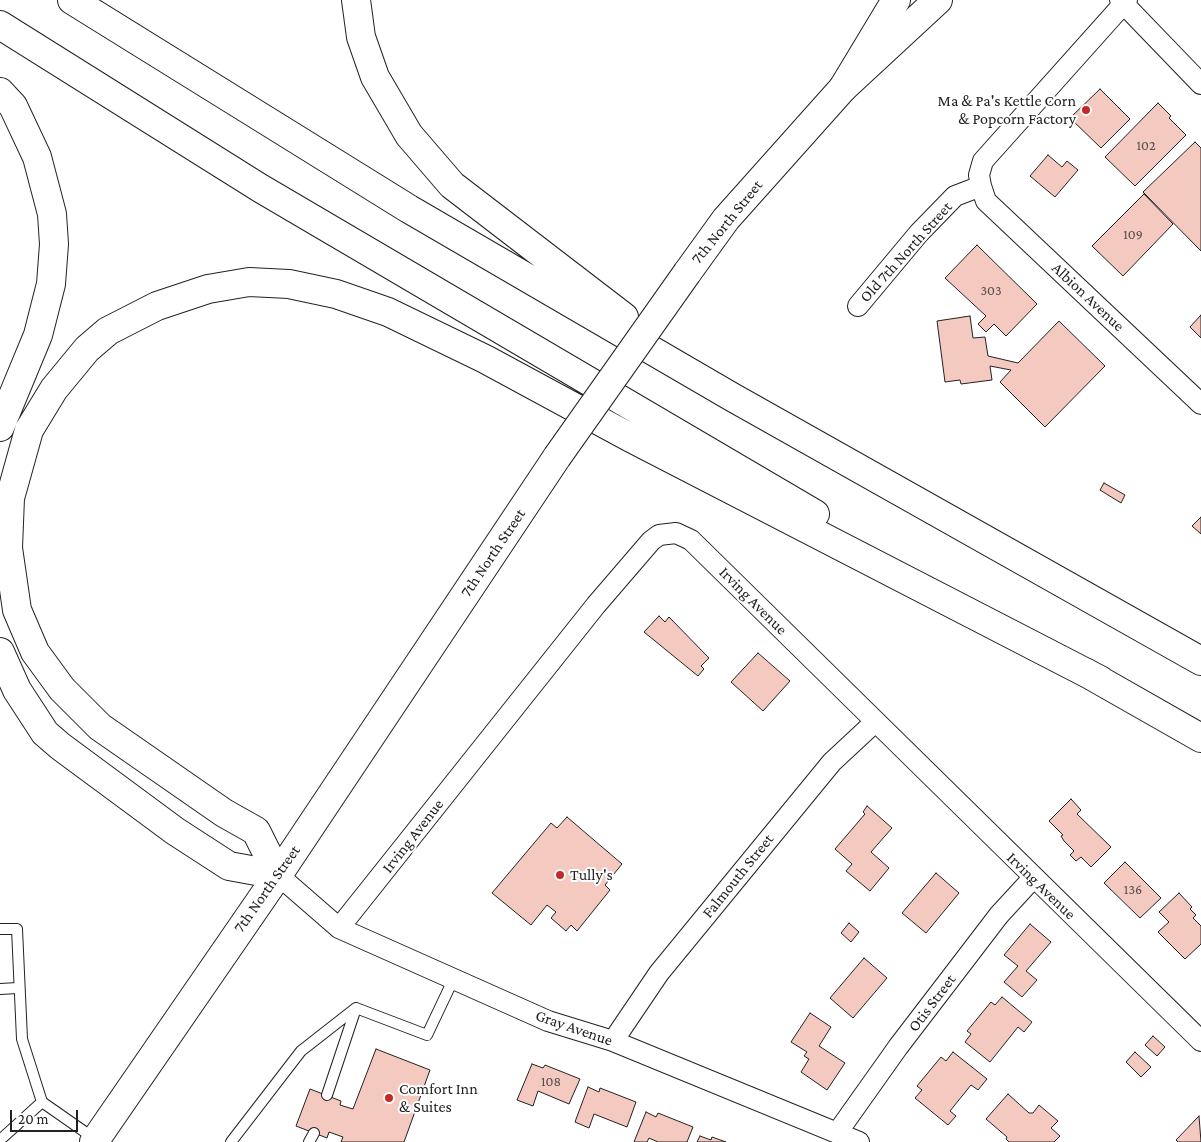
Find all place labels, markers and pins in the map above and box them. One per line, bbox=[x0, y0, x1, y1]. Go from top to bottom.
place label: Ma & Pa's Kettle Corn & Popcorn Factory bbox=[938, 91, 1076, 129]
marker: Ma & Pa's Kettle Corn & Popcorn Factory bbox=[1080, 104, 1092, 116]
place label: Tully's bbox=[570, 865, 613, 885]
marker: Tully's bbox=[554, 869, 566, 881]
place label: Comfort Inn & Suites bbox=[399, 1079, 478, 1117]
marker: Comfort Inn & Suites bbox=[383, 1092, 395, 1104]

